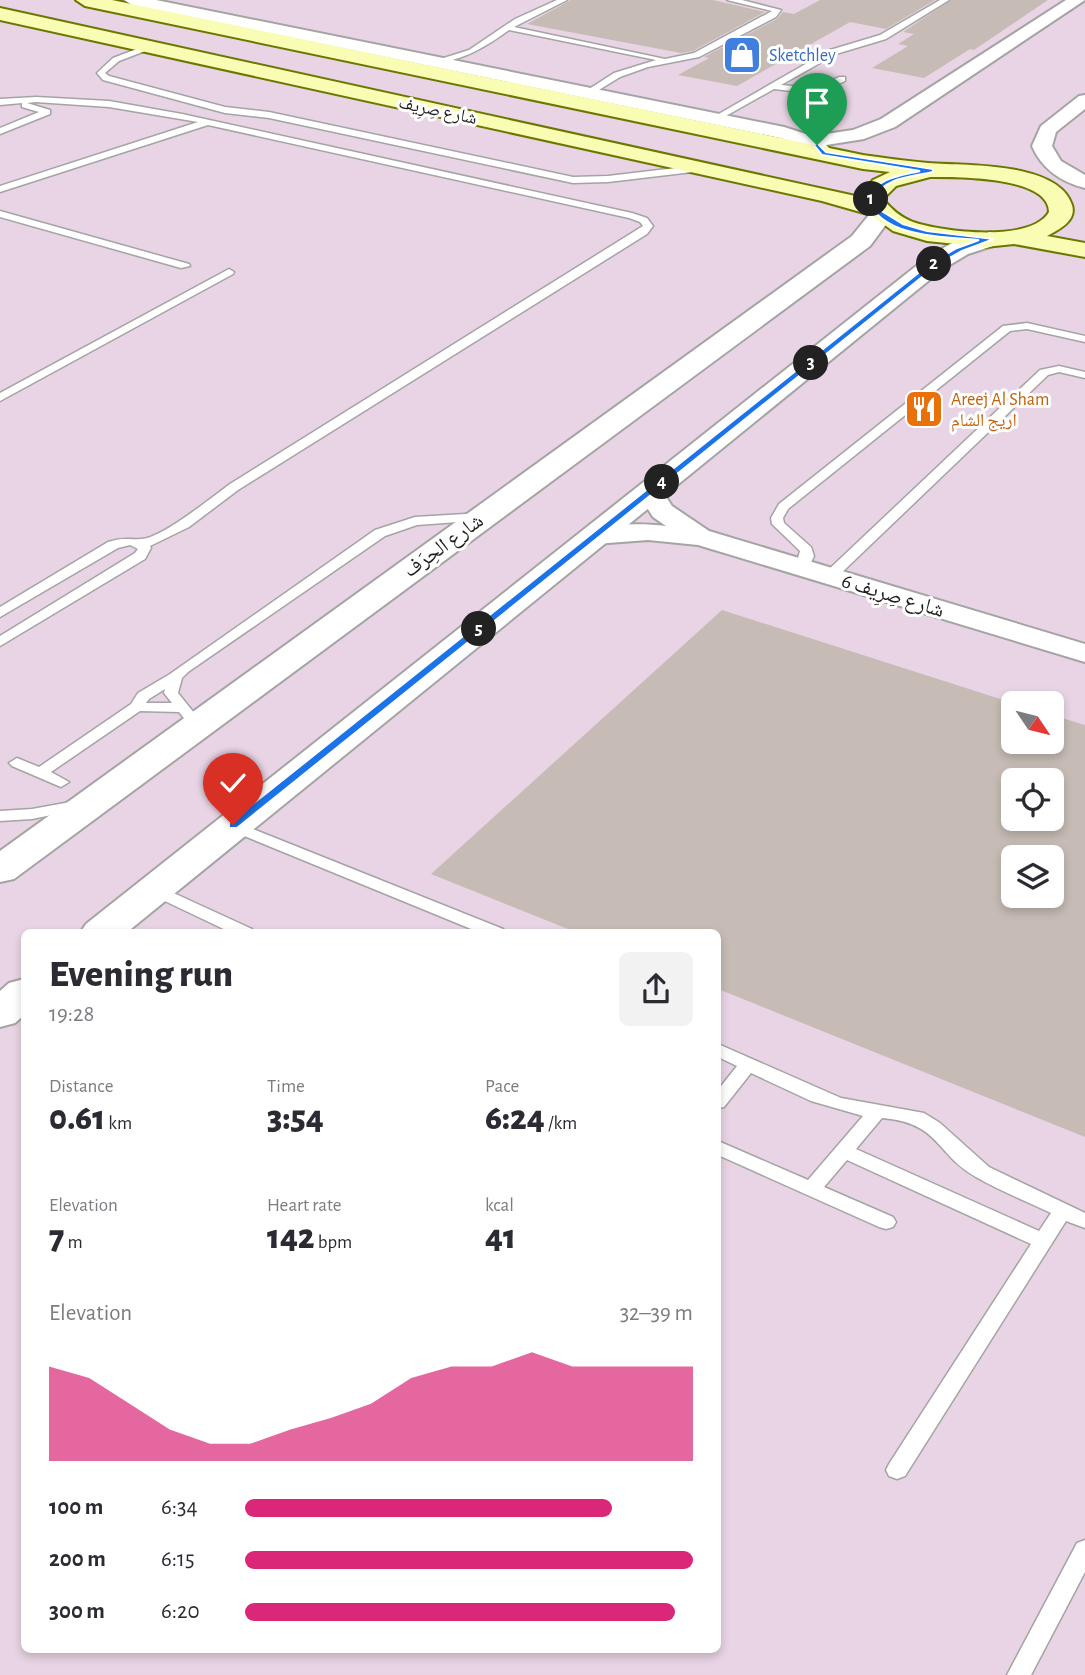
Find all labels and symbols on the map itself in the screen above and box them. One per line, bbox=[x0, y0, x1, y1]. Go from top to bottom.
shop icon: Sketchley bbox=[721, 34, 763, 76]
place label: Sketchley bbox=[769, 47, 836, 65]
pin bbox=[787, 73, 847, 145]
street label: شارع صِرِيف bbox=[396, 94, 479, 131]
pin: 1 bbox=[854, 182, 888, 216]
pin: 2 bbox=[916, 246, 951, 282]
pin: 3 bbox=[794, 346, 828, 380]
restaurant icon: Areej Al Sham اريج الشام bbox=[903, 388, 945, 430]
place label: Areej Al Sham اريج الشام bbox=[951, 391, 1049, 432]
pin: 4 bbox=[644, 464, 680, 500]
street label: شارع الحِرَف bbox=[399, 510, 488, 583]
street label: شارع صِرِيف 6 bbox=[838, 570, 947, 625]
pin: 5 bbox=[462, 612, 496, 646]
north arrow bbox=[1001, 691, 1064, 754]
pin bbox=[203, 753, 263, 825]

